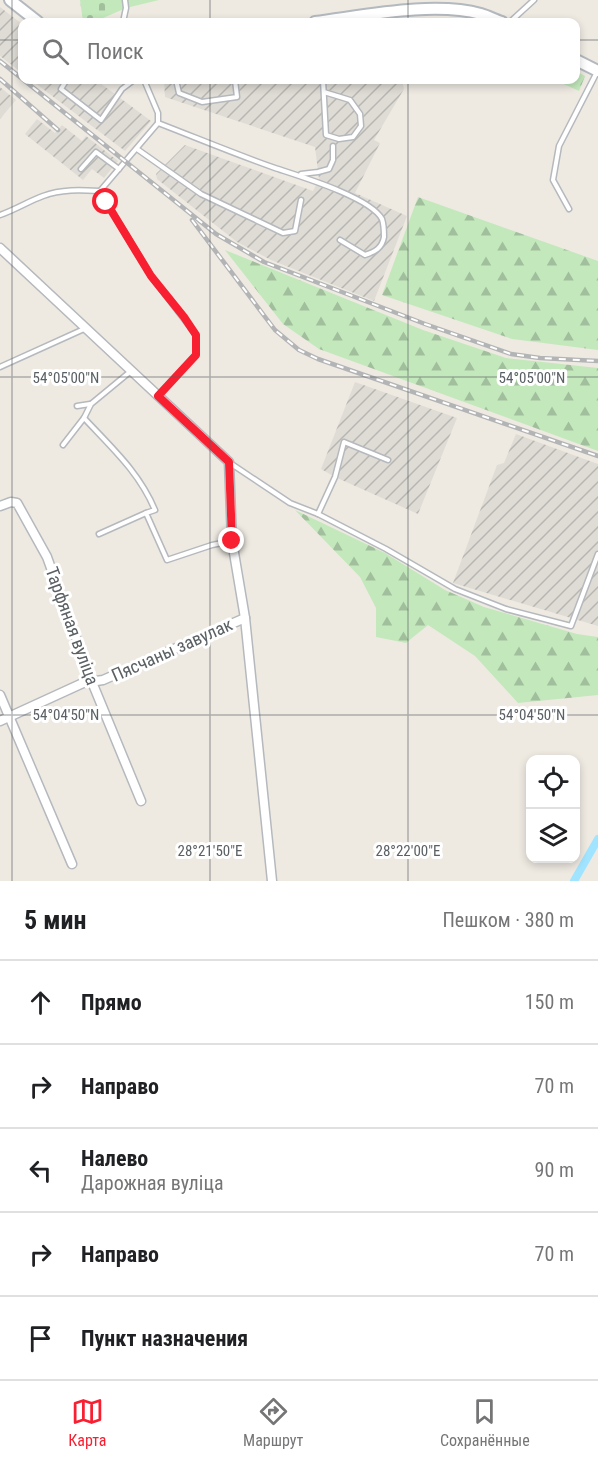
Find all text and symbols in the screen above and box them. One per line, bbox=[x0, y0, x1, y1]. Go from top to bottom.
search box bbox=[18, 18, 580, 84]
icon: search bbox=[39, 35, 72, 68]
text: Поиск bbox=[87, 39, 144, 64]
route start bbox=[92, 188, 118, 214]
text: 54°05'00"N bbox=[33, 369, 99, 387]
text: 54°05'00"N bbox=[499, 369, 565, 387]
route end bbox=[218, 527, 244, 553]
street label: Тарфяная вуліца bbox=[41, 564, 104, 688]
street label: Пясчаны завулак bbox=[108, 613, 236, 686]
text: 54°04'50"N bbox=[33, 706, 99, 724]
text: 54°04'50"N bbox=[499, 706, 565, 724]
map controls bbox=[526, 755, 580, 863]
button: locate bbox=[526, 755, 580, 809]
button: layers bbox=[526, 809, 580, 863]
text: 28°21'50"E bbox=[178, 842, 242, 860]
text: 28°22'00"E bbox=[376, 842, 440, 860]
text: 5 мин bbox=[24, 905, 86, 935]
text: Пешком · 380 m bbox=[442, 908, 574, 932]
icon: ahead bbox=[24, 986, 57, 1019]
text: Прямо bbox=[81, 990, 142, 1015]
text: 150 m bbox=[525, 990, 574, 1014]
icon: right bbox=[24, 1070, 57, 1103]
text: Направо bbox=[81, 1074, 159, 1099]
text: 70 m bbox=[535, 1074, 574, 1098]
text: Налево bbox=[81, 1146, 148, 1171]
icon: left bbox=[24, 1154, 57, 1187]
text: 90 m bbox=[535, 1158, 574, 1182]
text: Дарожная вуліца bbox=[81, 1171, 223, 1195]
icon: right bbox=[24, 1238, 57, 1271]
text: Направо bbox=[81, 1242, 159, 1267]
text: 70 m bbox=[535, 1242, 574, 1266]
icon: arrive bbox=[24, 1322, 57, 1355]
text: Пункт назначения bbox=[81, 1326, 248, 1351]
tab: Карта bbox=[68, 1395, 107, 1450]
tab: Маршрут bbox=[243, 1395, 303, 1450]
tab: Сохранённые bbox=[440, 1395, 530, 1450]

